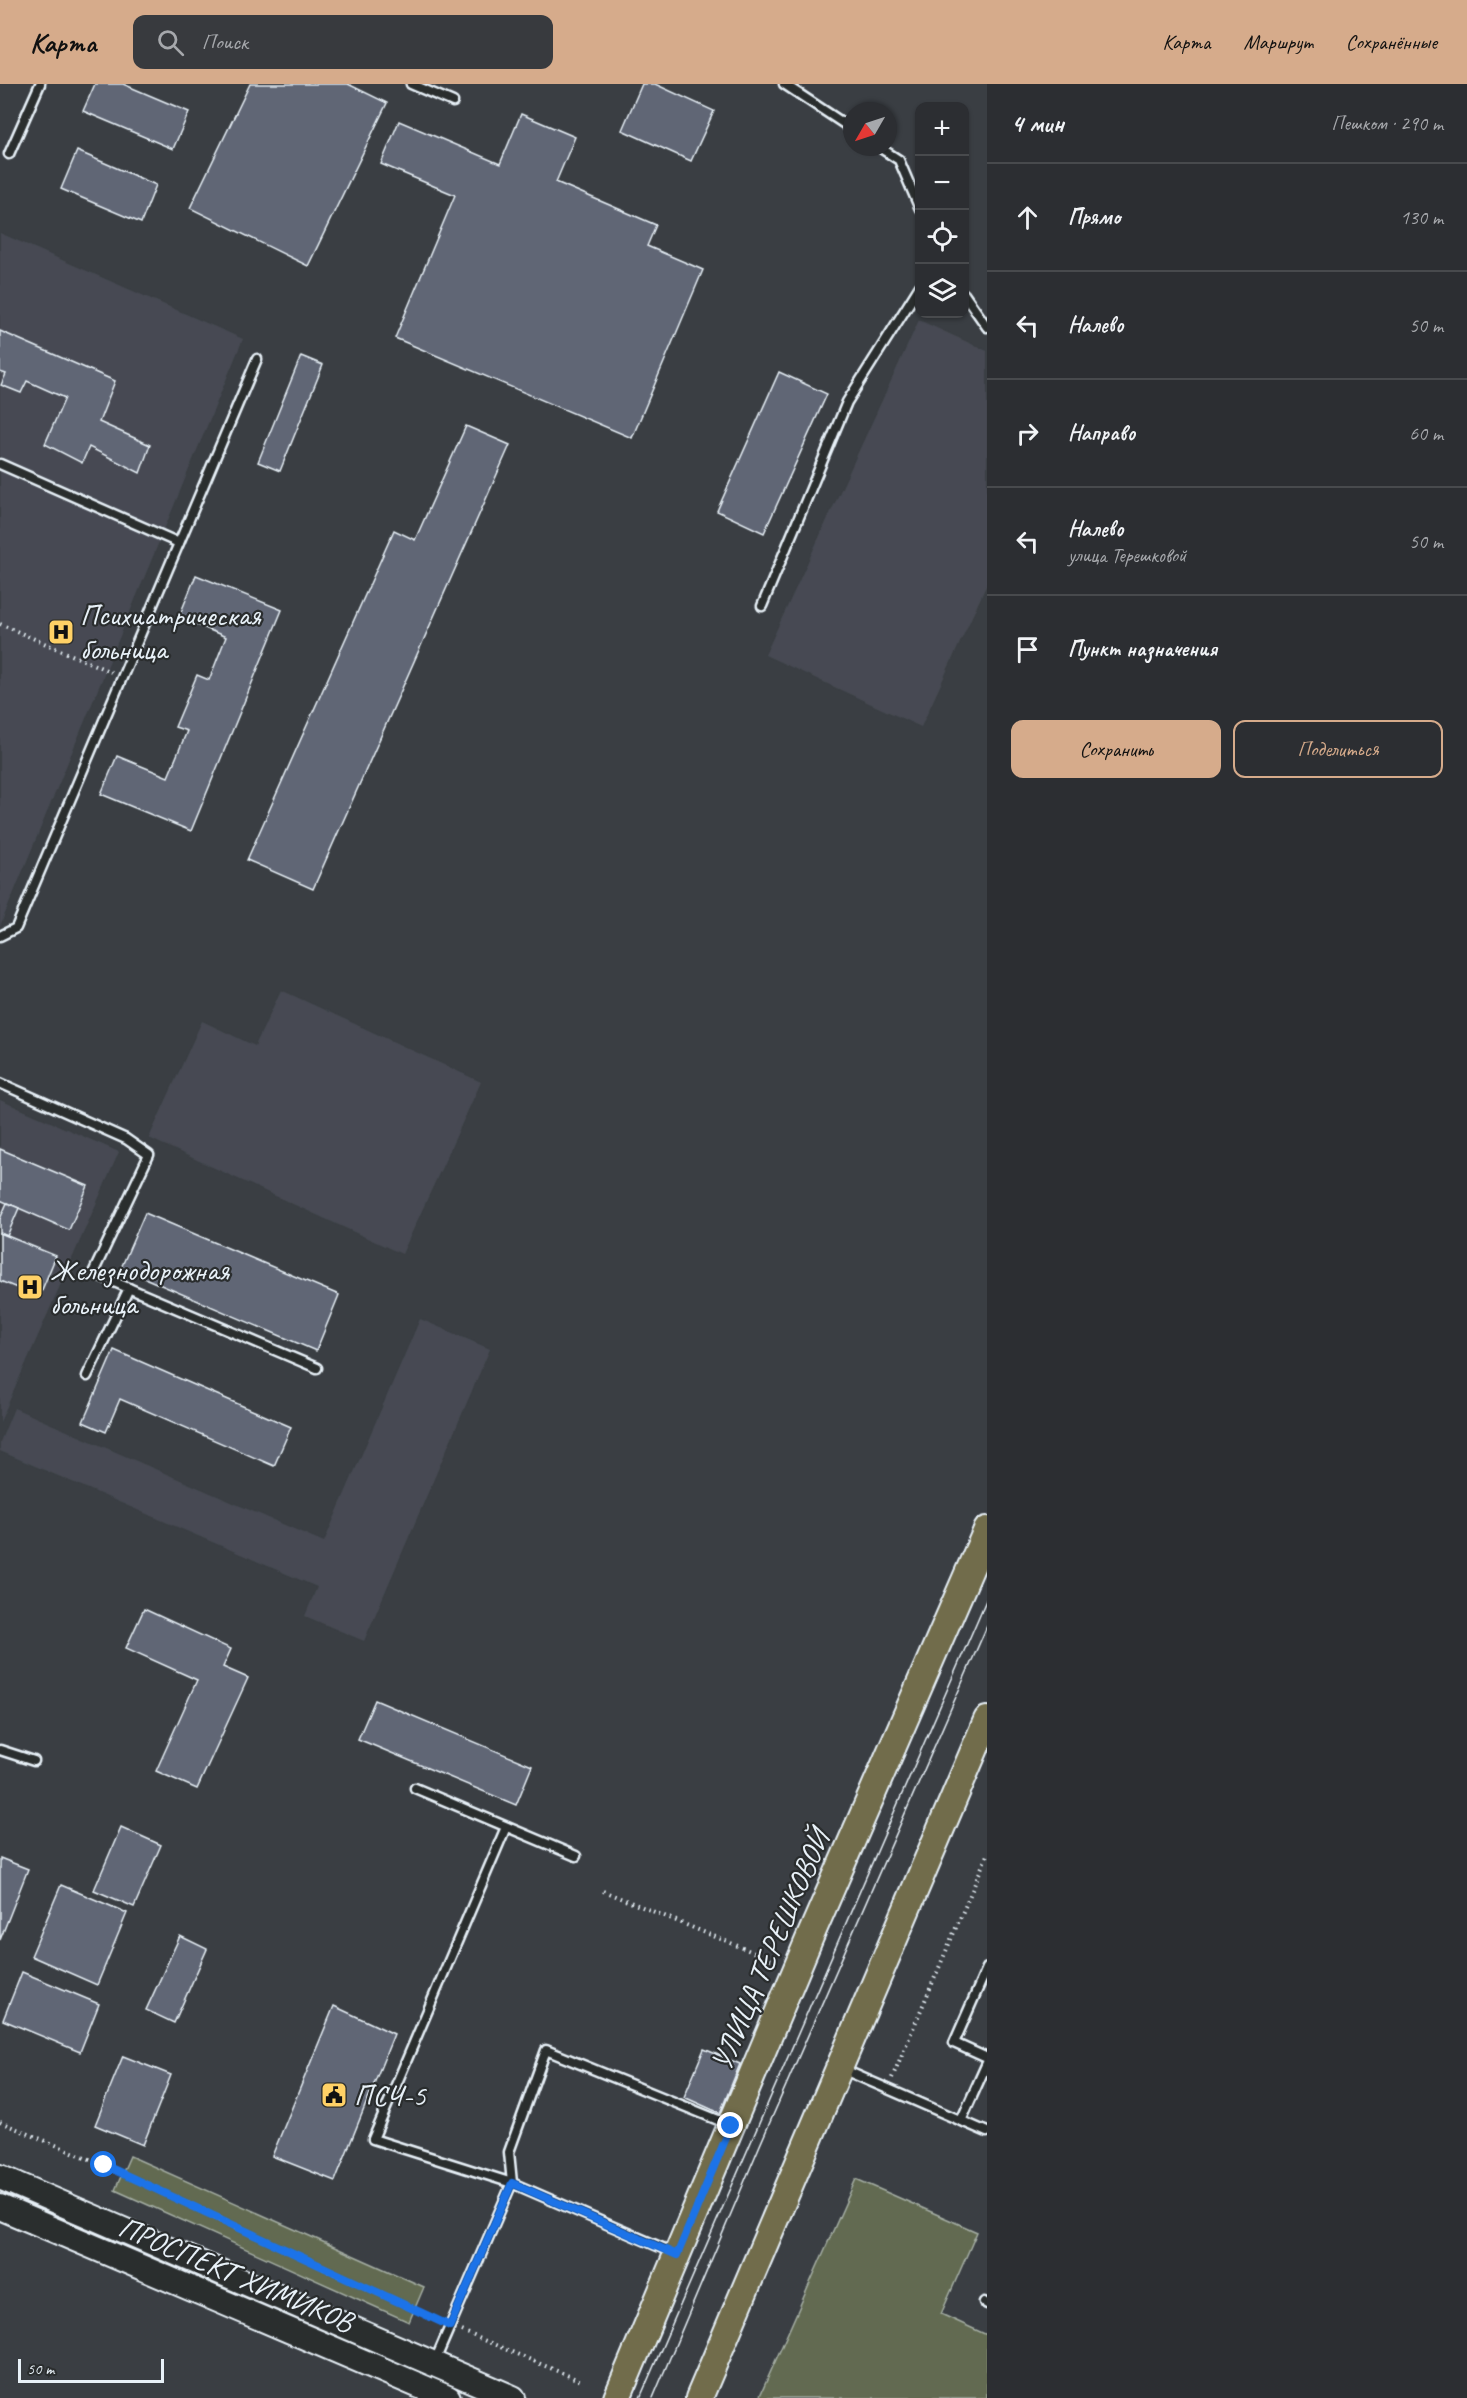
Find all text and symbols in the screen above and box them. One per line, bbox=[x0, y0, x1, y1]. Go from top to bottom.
search box bbox=[133, 15, 553, 69]
text: Карта bbox=[30, 25, 97, 60]
icon: search bbox=[154, 26, 187, 59]
text: Поиск bbox=[202, 28, 248, 56]
text: Карта bbox=[1162, 29, 1211, 55]
text: Маршрут bbox=[1244, 29, 1313, 55]
text: Сохранённые bbox=[1346, 29, 1437, 55]
north arrow bbox=[843, 102, 897, 156]
map controls bbox=[915, 102, 969, 318]
button: + bbox=[915, 102, 969, 156]
text: 4 мин bbox=[1011, 107, 1064, 140]
text: Пешком · 290 m bbox=[1331, 111, 1443, 136]
button: − bbox=[915, 156, 969, 210]
icon: ahead bbox=[1011, 201, 1044, 234]
text: Прямо bbox=[1068, 203, 1120, 231]
text: 130 m bbox=[1400, 205, 1443, 230]
button: locate bbox=[915, 210, 969, 264]
button: layers bbox=[915, 264, 969, 318]
icon: left bbox=[1011, 309, 1044, 342]
text: Налево bbox=[1068, 311, 1124, 339]
text: 50 m bbox=[1409, 313, 1443, 338]
icon: right bbox=[1011, 417, 1044, 450]
text: Направо bbox=[1068, 419, 1135, 447]
text: 60 m bbox=[1409, 421, 1443, 446]
text: Налево bbox=[1068, 515, 1124, 543]
icon: left bbox=[1011, 525, 1044, 558]
text: 50 m bbox=[1409, 529, 1443, 554]
text: улица Терешковой bbox=[1068, 543, 1186, 568]
place label: Психиатрическая больница bbox=[80, 596, 262, 668]
hospital icon: Психиатрическая больница bbox=[46, 617, 76, 647]
icon: arrive bbox=[1011, 633, 1044, 666]
text: Пункт назначения bbox=[1068, 635, 1217, 663]
button: Сохранить bbox=[1011, 720, 1221, 778]
button: Поделиться bbox=[1233, 720, 1443, 778]
place label: Железнодорожная больница bbox=[50, 1251, 230, 1323]
hospital icon: Железнодорожная больница bbox=[15, 1272, 45, 1302]
street label: УЛИЦА ТЕРЕШКОВОЙ bbox=[702, 1819, 840, 2076]
place label: ПСЧ-5 bbox=[354, 2076, 427, 2114]
public building icon: ПСЧ-5 bbox=[319, 2080, 349, 2110]
route end bbox=[717, 2112, 743, 2138]
route start bbox=[90, 2151, 116, 2177]
street label: ПРОСПЕКТ ХИМИКОВ bbox=[113, 2207, 361, 2342]
scale bar bbox=[18, 2356, 164, 2384]
text: 50 m bbox=[27, 2359, 54, 2379]

